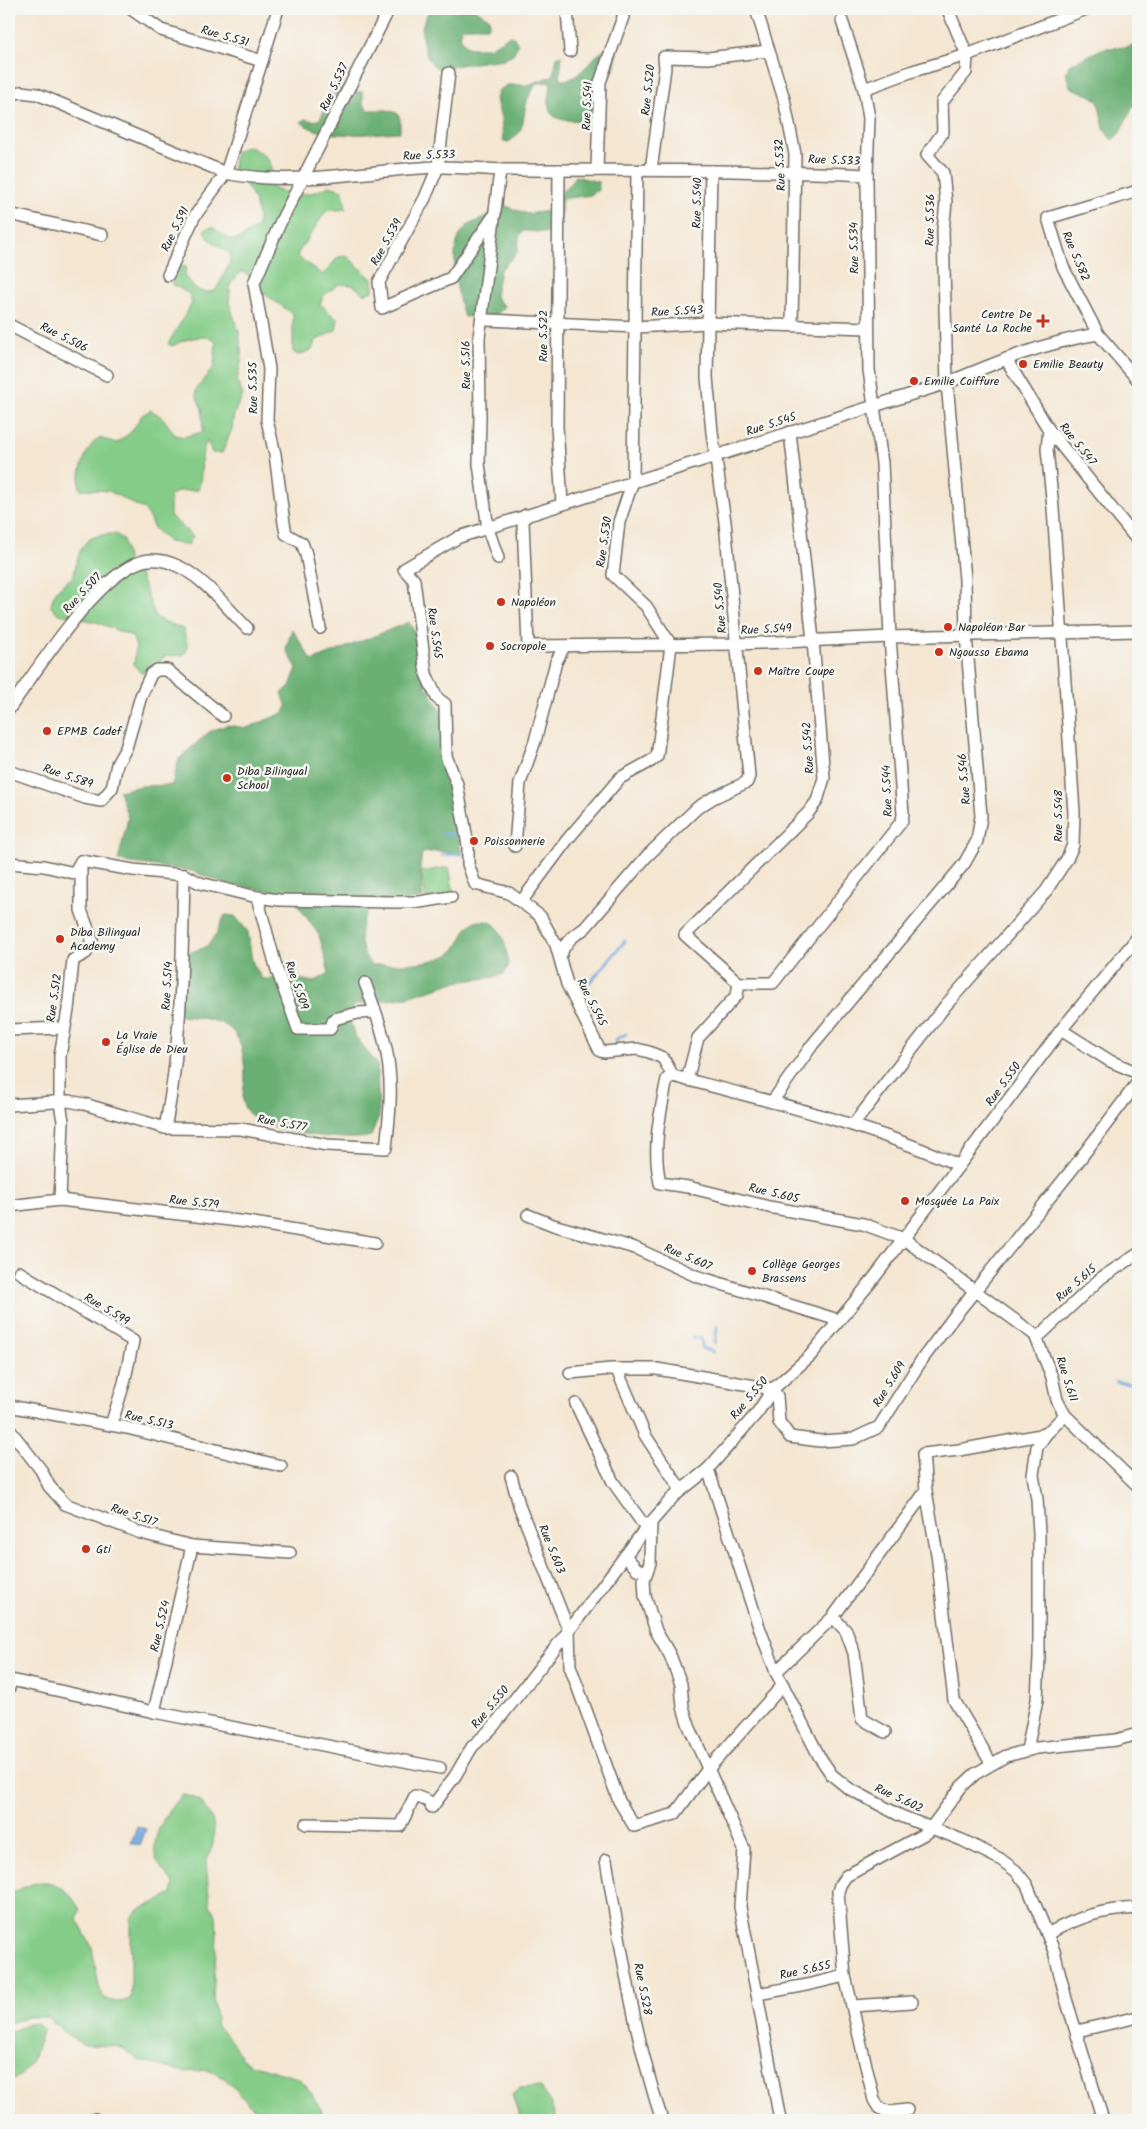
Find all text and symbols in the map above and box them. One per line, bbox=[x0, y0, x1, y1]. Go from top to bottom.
street label: Rue 5.531 bbox=[199, 21, 251, 52]
street label: Rue 5.537 bbox=[315, 60, 354, 114]
street label: Rue 5.520 bbox=[636, 63, 661, 117]
street label: Rue 5.541 bbox=[577, 81, 598, 131]
street label: Rue 5.532 bbox=[770, 138, 791, 192]
street label: Rue 5.533 bbox=[402, 145, 456, 166]
street label: Rue 5.533 bbox=[807, 150, 861, 171]
street label: Rue 5.540 bbox=[688, 177, 707, 229]
street label: Rue 5.536 bbox=[921, 194, 940, 246]
street label: Rue 5.591 bbox=[156, 203, 195, 255]
street label: Rue 5.539 bbox=[366, 215, 407, 269]
street label: Rue 5.534 bbox=[845, 221, 864, 274]
street label: Rue 5.582 bbox=[1056, 228, 1095, 284]
street label: Rue 5.543 bbox=[650, 301, 704, 322]
place label: Centre De Santé La Roche bbox=[952, 305, 1033, 338]
street label: Rue 5.522 bbox=[534, 310, 553, 362]
marker: Centre De Santé La Roche bbox=[1036, 314, 1050, 328]
street label: Rue 5.506 bbox=[37, 317, 91, 358]
street label: Rue 5.516 bbox=[457, 340, 476, 390]
place label: Emilie Beauty bbox=[1033, 355, 1104, 374]
marker: Emilie Beauty bbox=[1017, 358, 1029, 370]
street label: Rue 5.535 bbox=[244, 360, 263, 414]
place label: Emilie Coiffure bbox=[924, 372, 1000, 391]
marker: Emilie Coiffure bbox=[908, 375, 920, 387]
street label: Rue 5.545 bbox=[744, 407, 800, 442]
street label: Rue 5.547 bbox=[1054, 419, 1101, 470]
street label: Rue 5.530 bbox=[591, 515, 617, 569]
street label: Rue 5.507 bbox=[58, 568, 107, 618]
street label: Rue 5.540 bbox=[709, 582, 732, 634]
place label: Napoléon bbox=[511, 593, 556, 612]
marker: Napoléon bbox=[495, 596, 507, 608]
street label: Rue 5.545 bbox=[421, 606, 448, 662]
place label: Napoléon Bar bbox=[958, 618, 1026, 637]
street label: Rue 5.549 bbox=[740, 619, 792, 640]
marker: Napoléon Bar bbox=[942, 621, 954, 633]
place label: Socropole bbox=[500, 637, 547, 656]
marker: Socropole bbox=[484, 640, 496, 652]
place label: Ngousso Ebama bbox=[949, 643, 1029, 662]
marker: Ngousso Ebama bbox=[933, 646, 945, 658]
place label: Maître Coupe bbox=[768, 662, 835, 681]
marker: Maître Coupe bbox=[752, 665, 764, 677]
street label: Rue 5.542 bbox=[797, 721, 820, 775]
place label: EPMB Cadef bbox=[57, 722, 123, 741]
marker: EPMB Cadef bbox=[41, 725, 53, 737]
street label: Rue 5.546 bbox=[953, 752, 976, 806]
street label: Rue 5.589 bbox=[40, 759, 96, 794]
place label: Diba Bilingual School bbox=[237, 762, 307, 795]
street label: Rue 5.544 bbox=[877, 764, 898, 817]
marker: Diba Bilingual School bbox=[221, 772, 233, 784]
street label: Rue 5.548 bbox=[1049, 789, 1068, 842]
place label: Poissonnerie bbox=[484, 832, 545, 851]
marker: Poissonnerie bbox=[468, 835, 480, 847]
place label: Diba Bilingual Academy bbox=[70, 923, 140, 956]
marker: Diba Bilingual Academy bbox=[54, 933, 66, 945]
street label: Rue 5.509 bbox=[279, 958, 314, 1012]
street label: Rue 5.514 bbox=[157, 961, 178, 1011]
street label: Rue 5.512 bbox=[42, 972, 67, 1024]
street label: Rue 5.545 bbox=[571, 975, 612, 1031]
place label: La Vraie Église de Dieu bbox=[116, 1026, 188, 1059]
marker: La Vraie Église de Dieu bbox=[100, 1036, 112, 1048]
street label: Rue 5.550 bbox=[981, 1058, 1026, 1111]
street label: Rue 5.577 bbox=[256, 1110, 309, 1137]
street label: Rue 5.605 bbox=[747, 1178, 803, 1209]
street label: Rue 5.579 bbox=[168, 1190, 220, 1215]
place label: Mosquée La Paix bbox=[915, 1192, 1000, 1211]
marker: Mosquée La Paix bbox=[899, 1195, 911, 1207]
street label: Rue 5.607 bbox=[661, 1239, 715, 1276]
place label: Collège Georges Brassens bbox=[762, 1255, 840, 1288]
street label: Rue 5.615 bbox=[1052, 1259, 1102, 1307]
marker: Collège Georges Brassens bbox=[746, 1265, 758, 1277]
street label: Rue 5.599 bbox=[80, 1288, 133, 1331]
street label: Rue 5.611 bbox=[1050, 1354, 1083, 1404]
street label: Rue 5.609 bbox=[868, 1358, 911, 1411]
street label: Rue 5.550 bbox=[726, 1373, 773, 1424]
street label: Rue 5.513 bbox=[123, 1406, 175, 1435]
street label: Rue 5.517 bbox=[108, 1499, 160, 1532]
street label: Rue 5.603 bbox=[533, 1522, 570, 1577]
place label: Gti bbox=[96, 1540, 112, 1559]
marker: Gti bbox=[80, 1543, 92, 1555]
street label: Rue 5.524 bbox=[145, 1598, 176, 1654]
street label: Rue 5.550 bbox=[467, 1682, 514, 1733]
street label: Rue 5.602 bbox=[871, 1779, 926, 1818]
street label: Rue 5.655 bbox=[778, 1955, 834, 1985]
street label: Rue 5.528 bbox=[628, 1961, 657, 2018]

